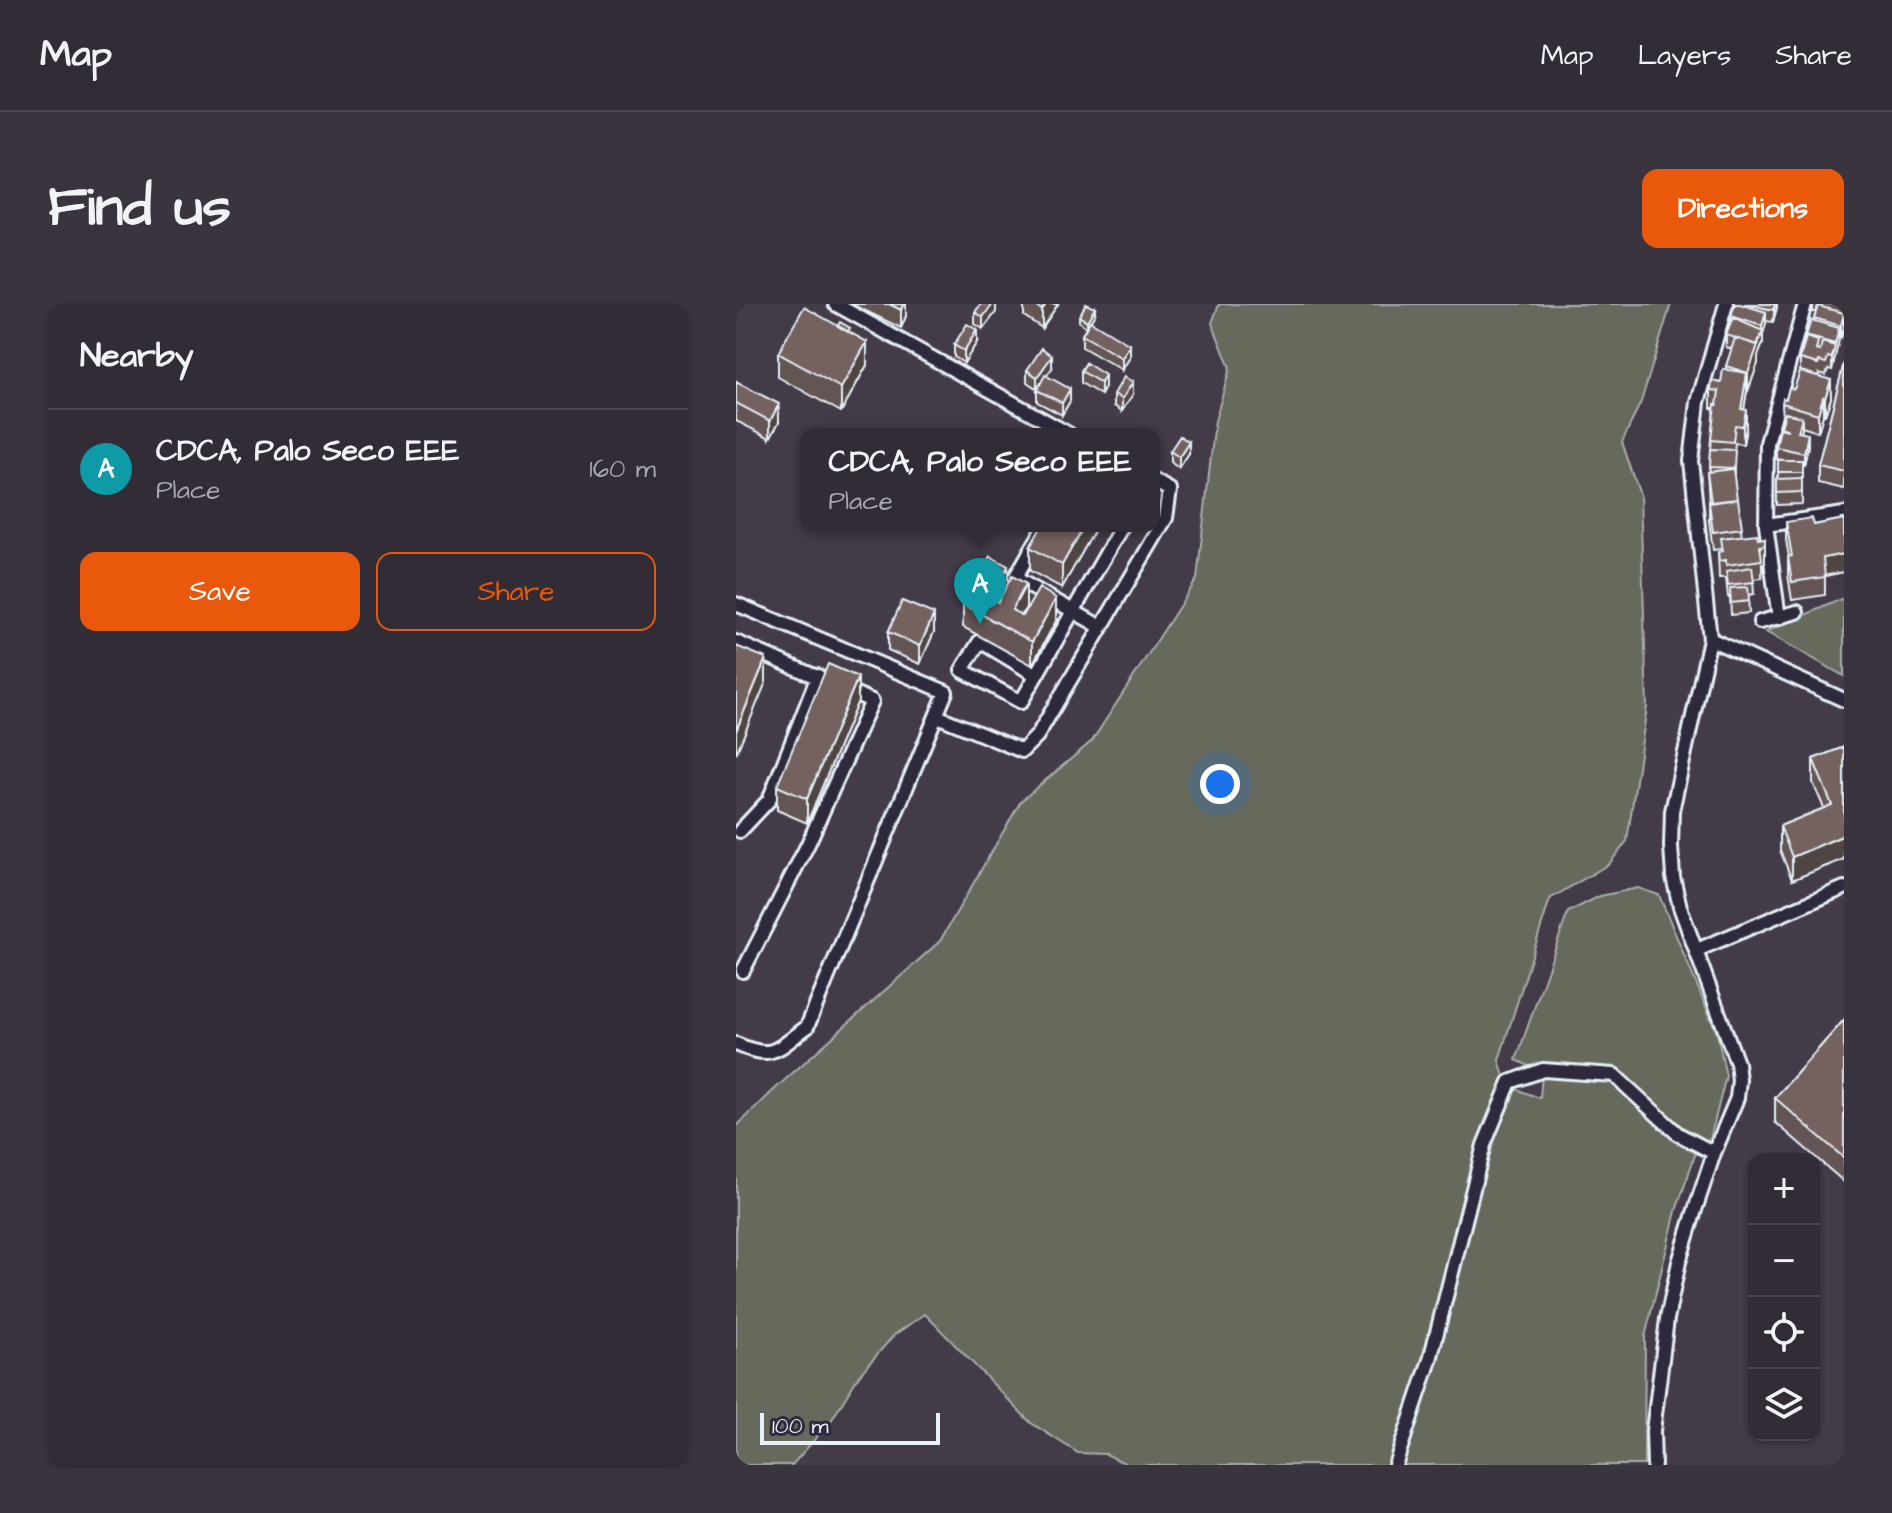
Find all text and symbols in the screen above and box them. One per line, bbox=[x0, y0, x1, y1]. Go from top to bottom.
text: Map bbox=[40, 29, 112, 81]
text: Map bbox=[1541, 36, 1594, 75]
text: Layers bbox=[1638, 36, 1731, 75]
text: Share bbox=[1775, 36, 1852, 75]
text: Find us bbox=[48, 169, 231, 247]
button: Directions bbox=[1642, 169, 1844, 248]
text: Nearby bbox=[80, 332, 194, 380]
popup bbox=[800, 428, 1160, 532]
text: CDCA, Palo Seco EEE bbox=[156, 430, 459, 472]
text: CDCA, Palo Seco EEE bbox=[828, 441, 1132, 483]
text: A bbox=[98, 451, 114, 487]
text: 160 m bbox=[589, 451, 656, 487]
text: Place bbox=[156, 472, 220, 508]
text: Place bbox=[828, 483, 893, 519]
button: Save bbox=[80, 552, 360, 631]
button: Share bbox=[376, 552, 656, 631]
pin: A bbox=[954, 558, 1006, 624]
your location bbox=[1200, 764, 1240, 804]
map controls bbox=[1748, 1153, 1820, 1441]
button: + bbox=[1748, 1153, 1820, 1225]
button: − bbox=[1748, 1225, 1820, 1297]
button: locate bbox=[1748, 1297, 1820, 1369]
button: layers bbox=[1748, 1369, 1820, 1441]
scale bar bbox=[760, 1409, 940, 1445]
text: 100 m bbox=[772, 1411, 829, 1442]

